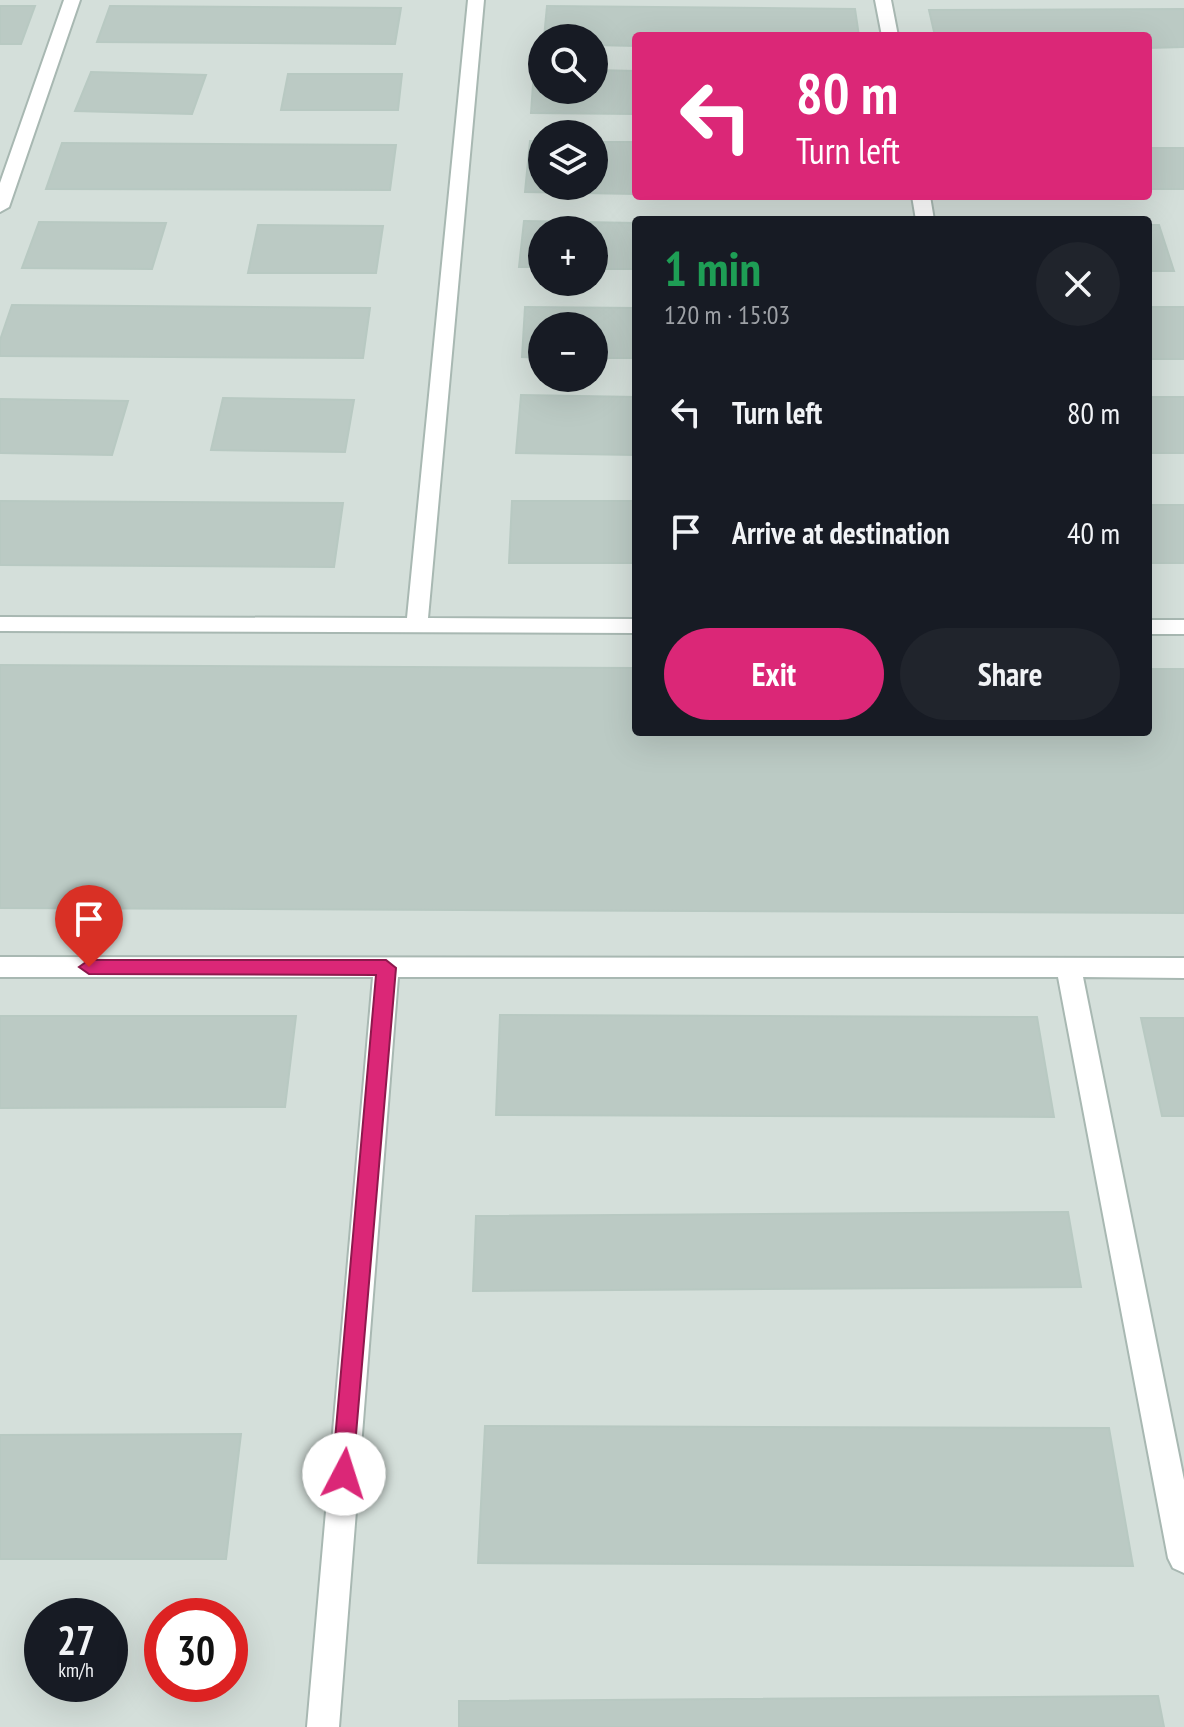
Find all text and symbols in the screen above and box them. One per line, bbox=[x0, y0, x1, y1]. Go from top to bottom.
map controls bbox=[528, 24, 608, 392]
button: search bbox=[528, 24, 608, 104]
text: 80 m bbox=[796, 57, 898, 129]
icon: left bbox=[664, 64, 768, 168]
button: layers bbox=[528, 120, 608, 200]
text: Turn left bbox=[796, 127, 900, 174]
button: + bbox=[528, 216, 608, 296]
text: 1 min bbox=[664, 237, 761, 299]
button: close bbox=[1036, 242, 1120, 326]
text: 120 m · 15:03 bbox=[664, 298, 790, 331]
button: − bbox=[528, 312, 608, 392]
icon: left bbox=[664, 390, 708, 434]
text: Turn left bbox=[732, 393, 822, 432]
text: 80 m bbox=[1067, 393, 1120, 432]
icon: arrive bbox=[664, 510, 708, 554]
text: Arrive at destination bbox=[732, 513, 950, 552]
text: 40 m bbox=[1067, 513, 1120, 552]
button: Exit bbox=[664, 628, 884, 720]
button: Share bbox=[900, 628, 1120, 720]
pin bbox=[55, 885, 123, 967]
icon: arrive bbox=[67, 897, 111, 941]
position arrow bbox=[302, 1432, 386, 1516]
speed limit sign: 30 bbox=[144, 1598, 248, 1702]
text: 27 bbox=[57, 1614, 95, 1666]
text: km/h bbox=[58, 1657, 94, 1683]

